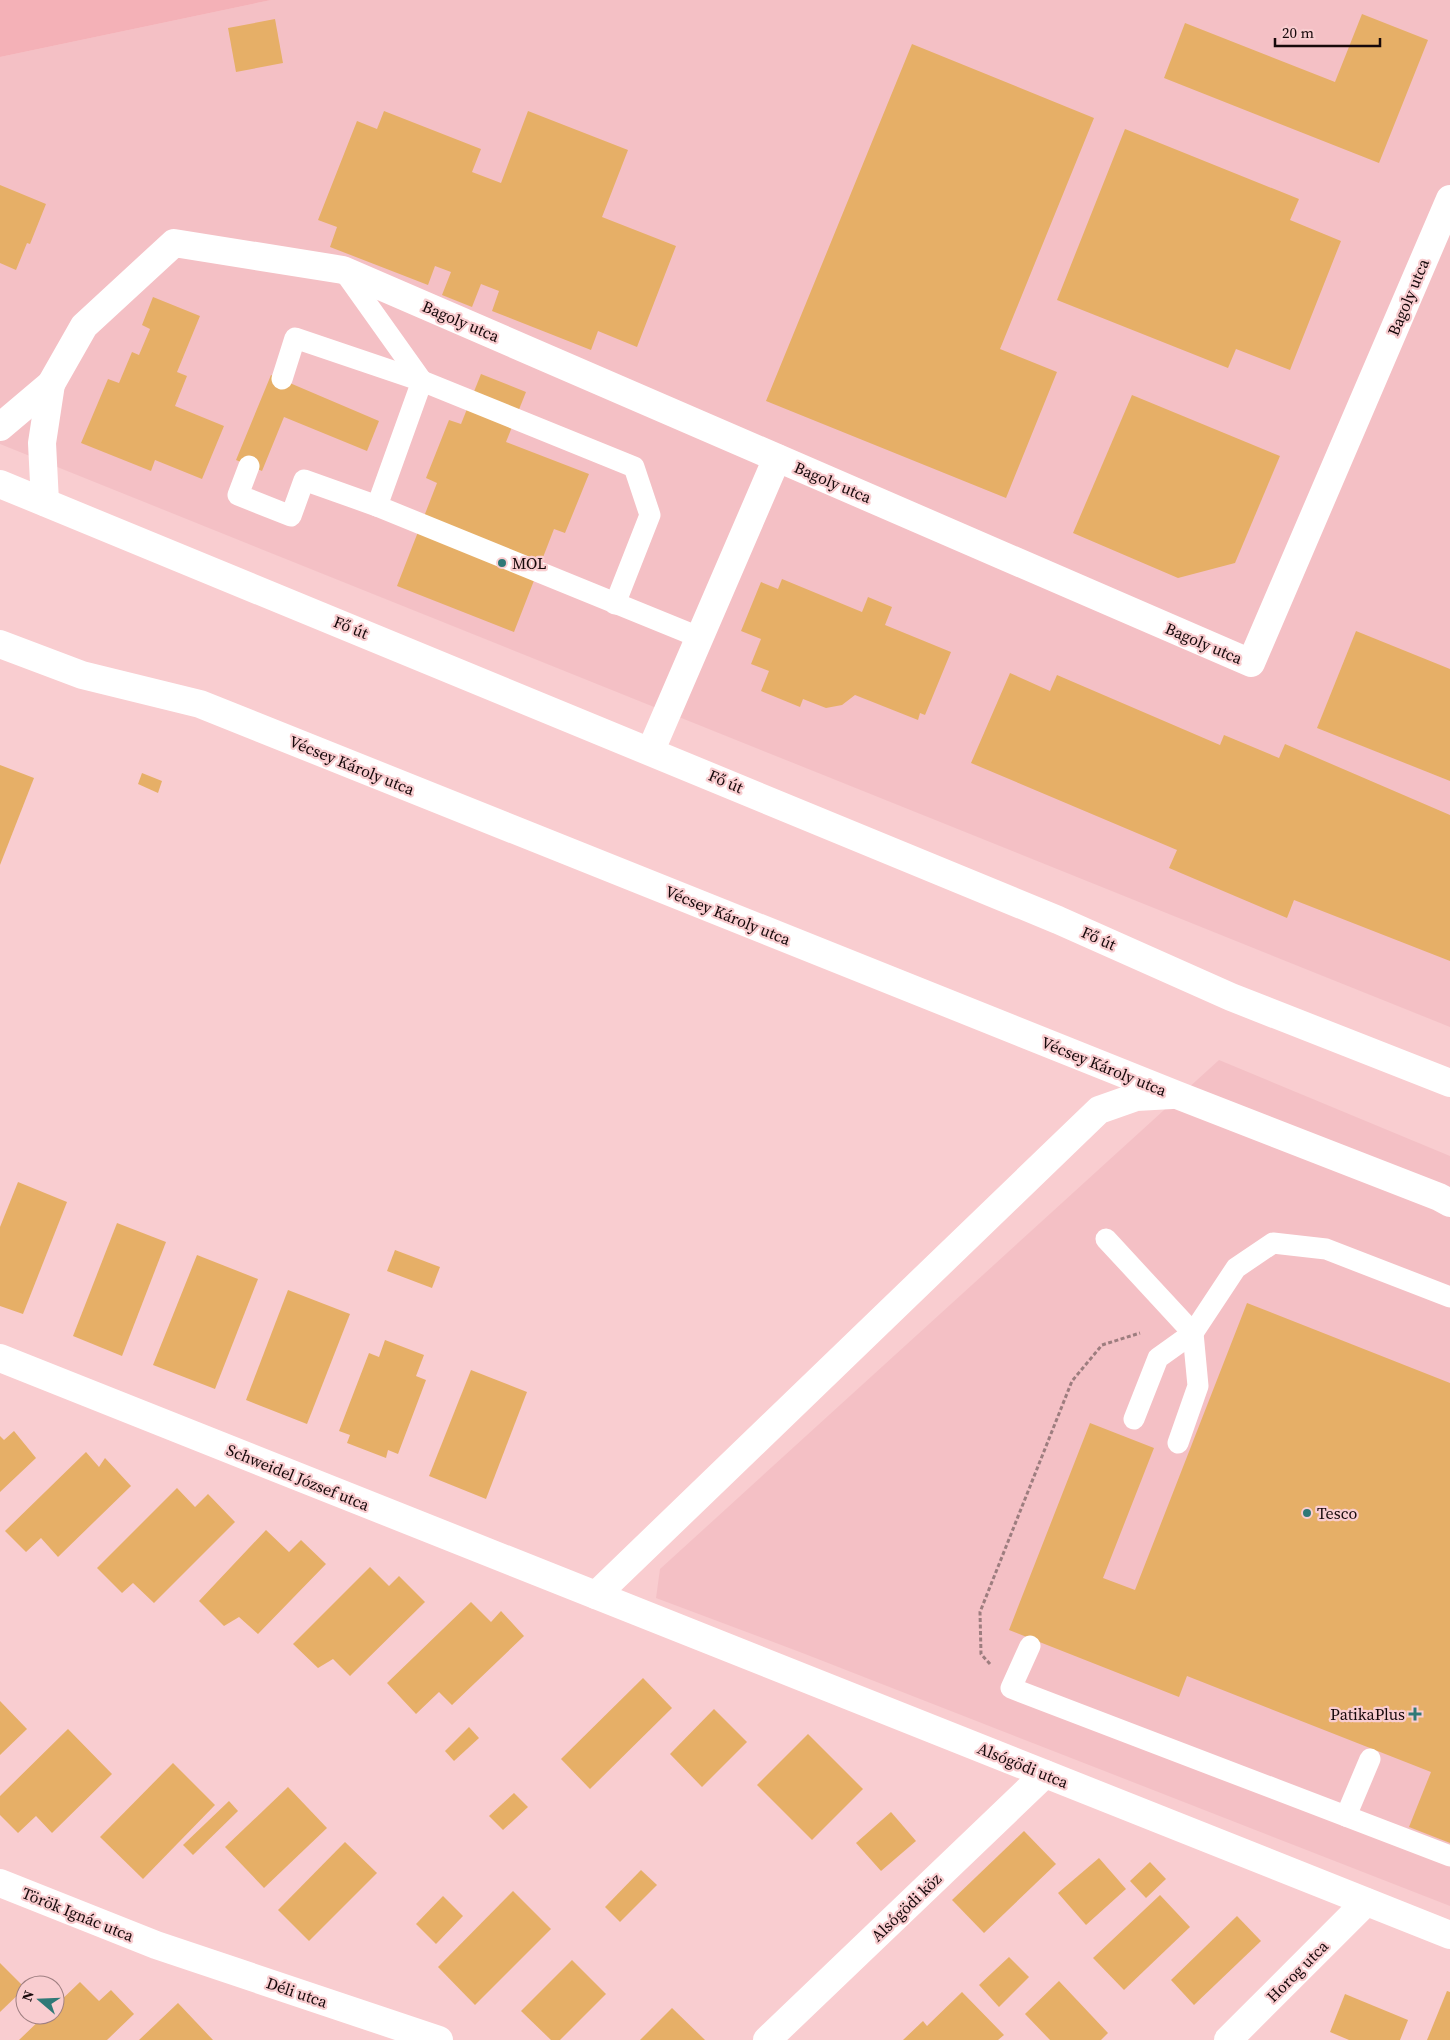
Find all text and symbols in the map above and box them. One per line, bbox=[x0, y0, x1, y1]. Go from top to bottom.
scale bar bbox=[1275, 15, 1380, 47]
text: 20 m bbox=[1282, 22, 1314, 43]
street label: Bagoly utca bbox=[1382, 254, 1434, 339]
street label: Bagoly utca bbox=[419, 295, 504, 347]
street label: Bagoly utca bbox=[791, 456, 876, 508]
place label: MOL bbox=[512, 552, 547, 574]
marker: MOL bbox=[496, 557, 508, 569]
street label: Fő út bbox=[330, 610, 372, 644]
street label: Bagoly utca bbox=[1162, 617, 1247, 669]
street label: Vécsey Károly utca bbox=[286, 730, 419, 800]
street label: Fő út bbox=[705, 764, 747, 798]
street label: Vécsey Károly utca bbox=[662, 880, 795, 950]
street label: Fő út bbox=[1078, 921, 1120, 956]
street label: Vécsey Károly utca bbox=[1038, 1031, 1171, 1101]
street label: Schweidel József utca bbox=[223, 1438, 373, 1516]
place label: Tesco bbox=[1317, 1502, 1357, 1524]
marker: Tesco bbox=[1301, 1507, 1313, 1519]
place label: PatikaPlus bbox=[1330, 1703, 1405, 1725]
marker: PatikaPlus bbox=[1409, 1708, 1421, 1720]
street label: Alsógödi utca bbox=[974, 1737, 1072, 1794]
street label: Alsógödi köz bbox=[866, 1868, 946, 1946]
street label: Török Ignác utca bbox=[19, 1882, 138, 1947]
street label: Horog utca bbox=[1261, 1935, 1333, 2007]
street label: Déli utca bbox=[264, 1971, 331, 2013]
north arrow bbox=[15, 1975, 65, 2025]
text: N bbox=[17, 1988, 39, 2004]

